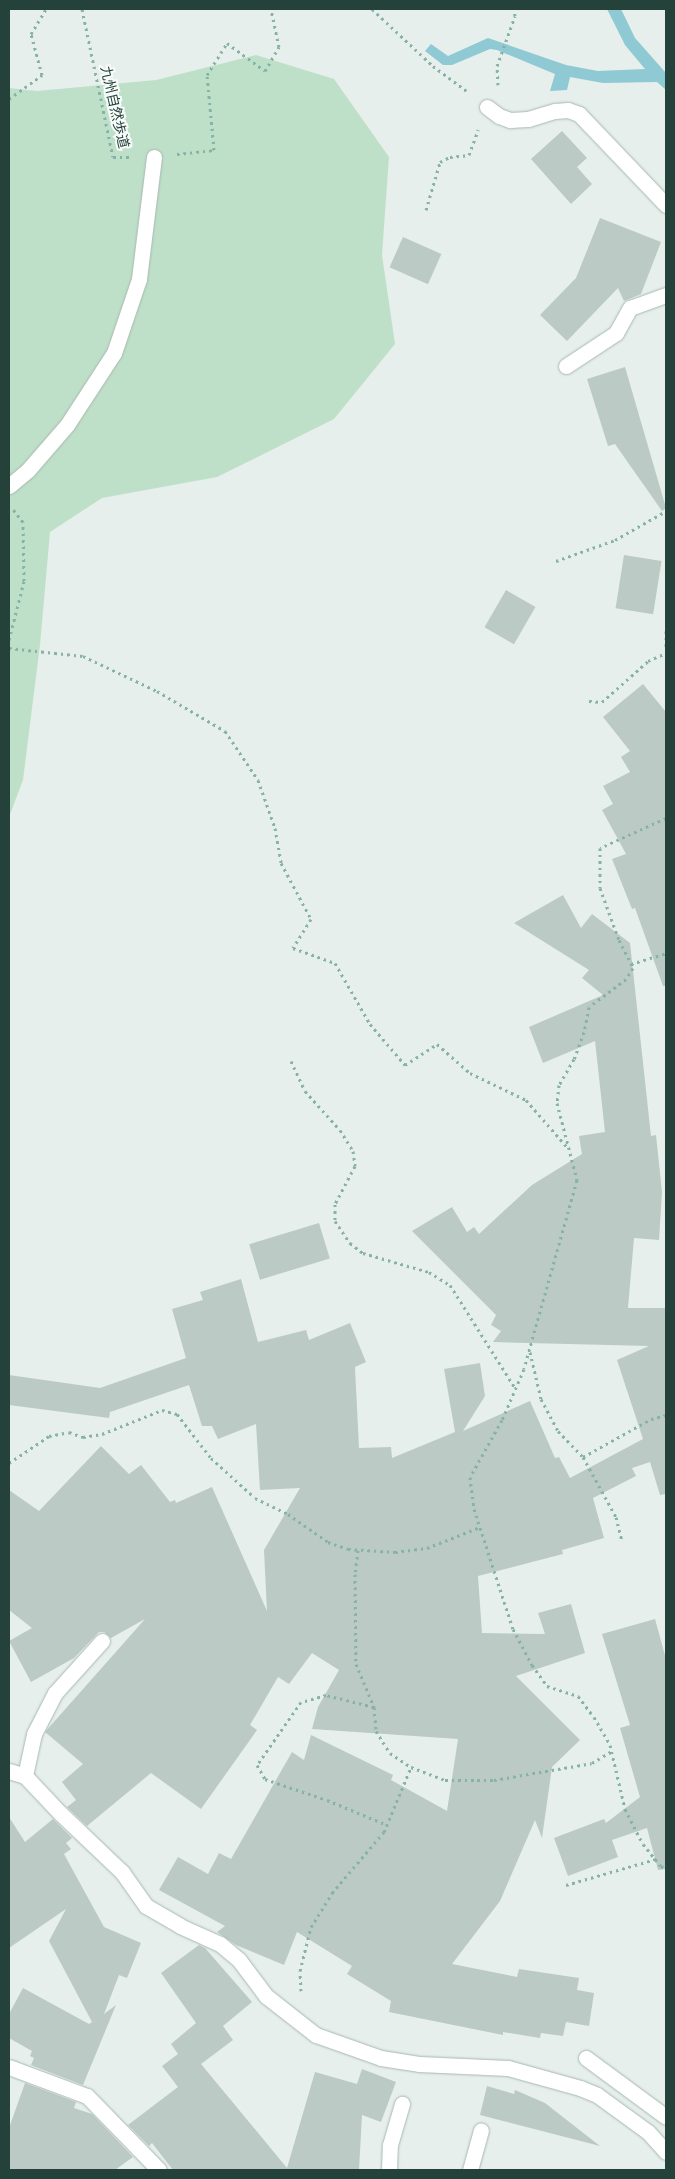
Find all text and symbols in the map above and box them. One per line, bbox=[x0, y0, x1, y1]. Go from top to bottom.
street label: 九州自然歩道 bbox=[97, 64, 133, 150]

